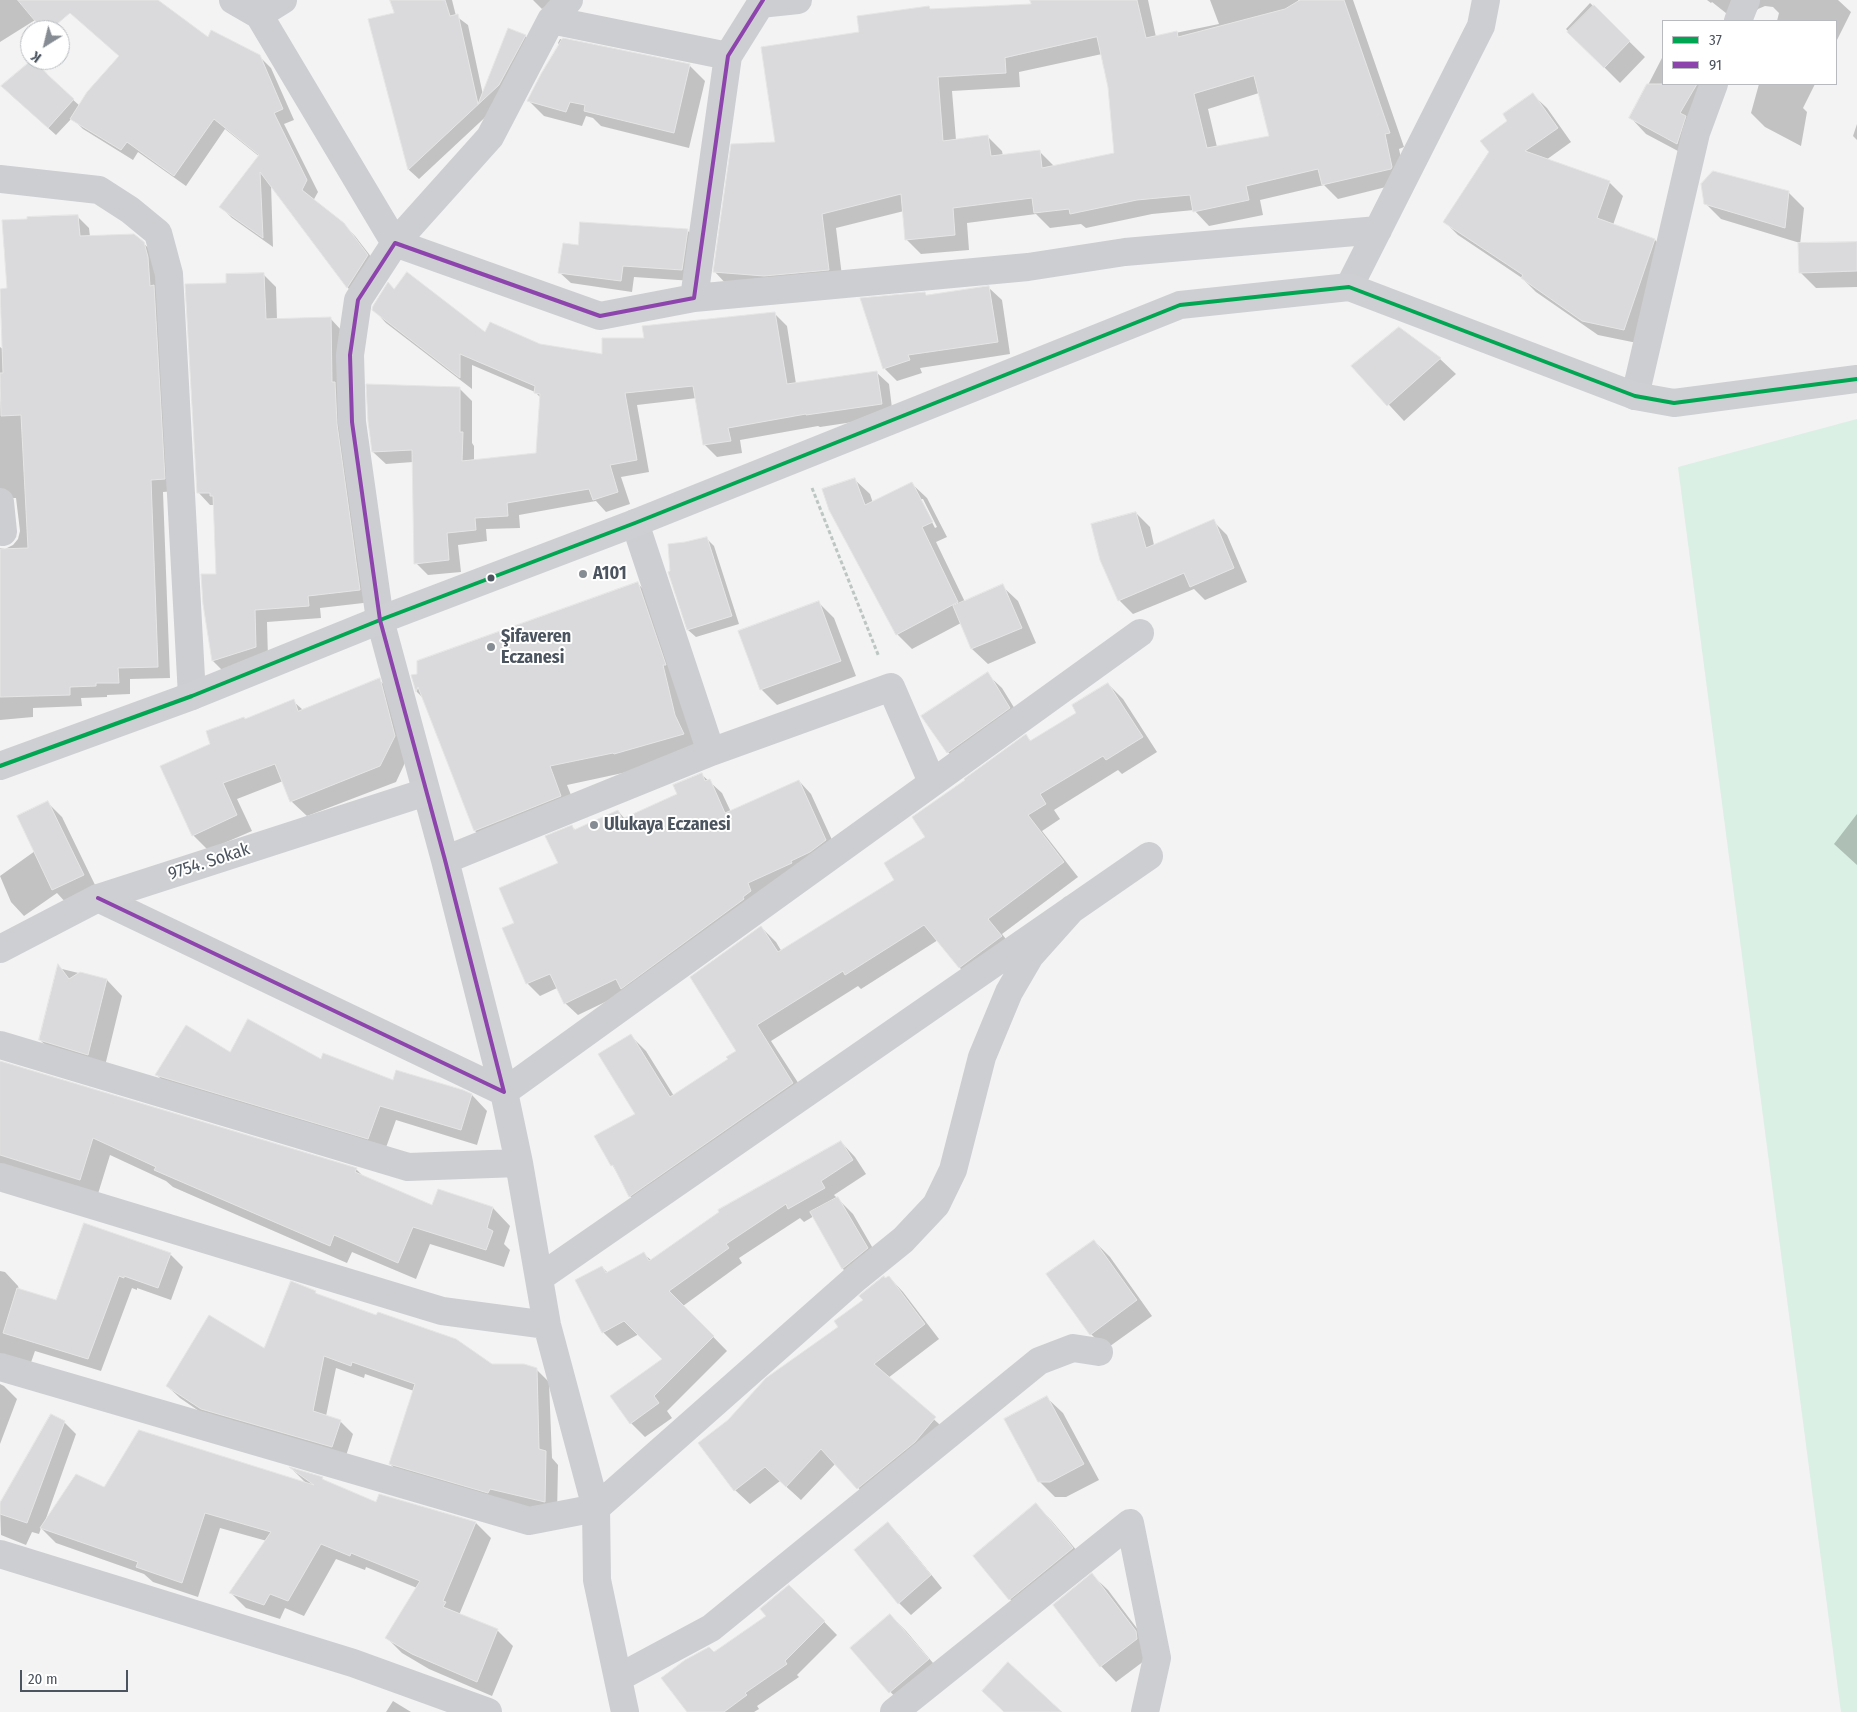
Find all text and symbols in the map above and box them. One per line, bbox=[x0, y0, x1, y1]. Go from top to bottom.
north arrow bbox=[20, 20, 70, 70]
legend bbox=[1662, 20, 1837, 85]
text: 37 bbox=[1709, 31, 1722, 49]
text: K bbox=[28, 47, 45, 66]
text: 91 bbox=[1709, 56, 1722, 74]
place label: A101 bbox=[593, 563, 627, 585]
marker: A101 bbox=[577, 568, 589, 580]
unlabelled marker bbox=[486, 573, 496, 583]
place label: Şifaveren Eczanesi bbox=[501, 626, 571, 669]
marker: Şifaveren Eczanesi bbox=[485, 641, 497, 653]
place label: Ulukaya Eczanesi bbox=[604, 814, 731, 836]
marker: Ulukaya Eczanesi bbox=[588, 819, 600, 831]
street label: 9754. Sokak bbox=[166, 839, 252, 885]
scale bar bbox=[22, 1660, 130, 1692]
text: 20 m bbox=[28, 1670, 58, 1688]

